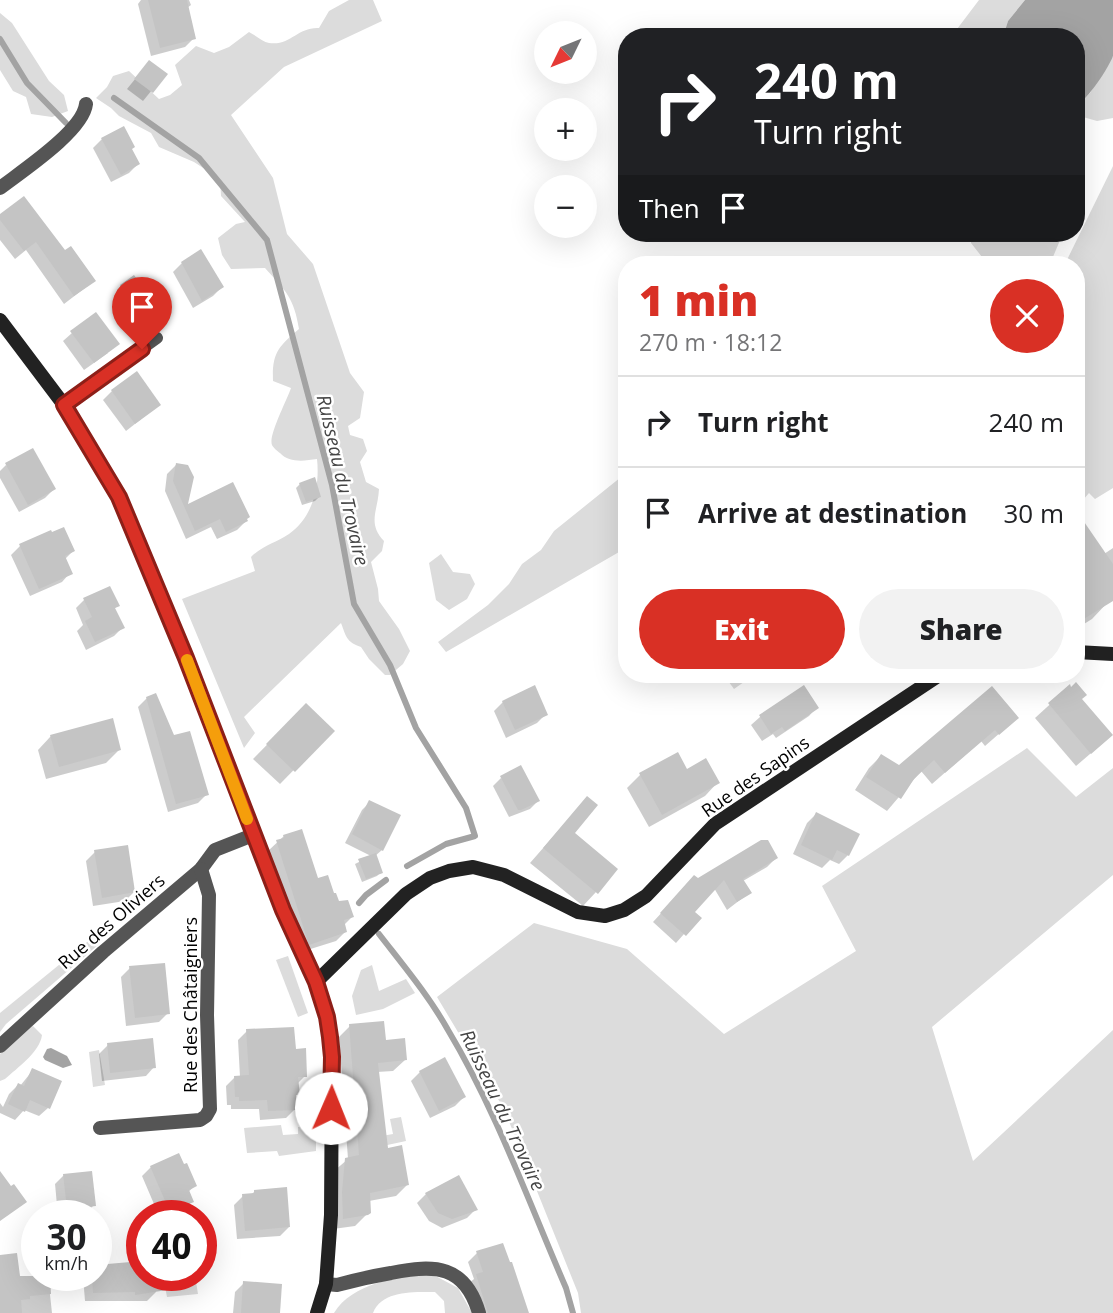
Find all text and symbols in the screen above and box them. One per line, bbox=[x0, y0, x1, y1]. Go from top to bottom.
north arrow bbox=[534, 21, 597, 84]
map controls bbox=[534, 21, 597, 238]
text: 240 m bbox=[754, 47, 899, 113]
icon: right bbox=[639, 56, 730, 147]
button: + bbox=[534, 98, 597, 161]
text: Turn right bbox=[754, 110, 902, 153]
button: − bbox=[534, 175, 597, 238]
icon: arrive bbox=[714, 189, 752, 227]
text: Then bbox=[639, 190, 700, 226]
text: 1 min bbox=[639, 271, 758, 328]
pin bbox=[112, 277, 172, 349]
button: close bbox=[990, 279, 1064, 353]
icon: arrive bbox=[123, 288, 161, 326]
text: 270 m · 18:12 bbox=[639, 326, 782, 358]
water label: Ruisseau du Trovaire bbox=[311, 392, 375, 568]
icon: right bbox=[639, 403, 677, 441]
text: Turn right bbox=[698, 404, 829, 440]
text: 240 m bbox=[989, 404, 1064, 440]
icon: arrive bbox=[639, 494, 677, 532]
text: Arrive at destination bbox=[698, 495, 967, 531]
text: 30 m bbox=[1003, 495, 1064, 531]
button: Exit bbox=[639, 589, 845, 669]
button: Share bbox=[859, 589, 1064, 669]
street label: Rue des Sapins bbox=[696, 730, 814, 822]
street label: Rue des Oliviers bbox=[53, 868, 169, 974]
street label: Rue des Châtaigniers bbox=[178, 917, 202, 1093]
water label: Ruisseau du Trovaire bbox=[454, 1025, 552, 1195]
position arrow bbox=[294, 1071, 368, 1145]
speed limit sign: 40 bbox=[126, 1200, 217, 1291]
text: 30 bbox=[46, 1213, 87, 1260]
text: km/h bbox=[45, 1251, 88, 1275]

